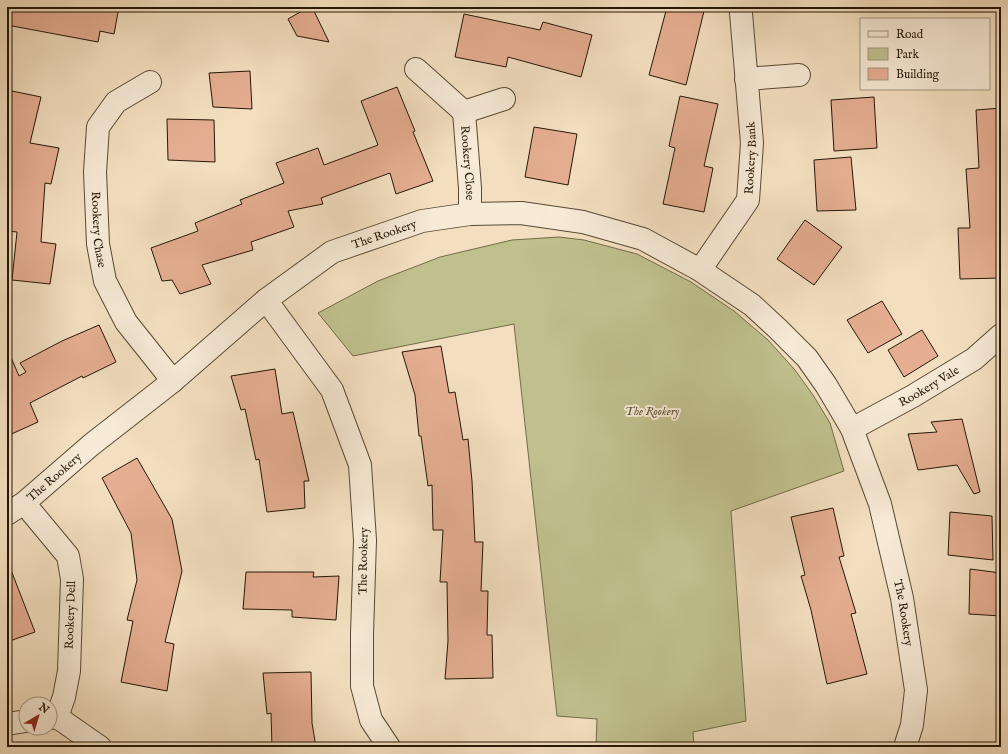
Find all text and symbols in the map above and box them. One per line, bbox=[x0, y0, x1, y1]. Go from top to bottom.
legend bbox=[860, 18, 990, 90]
text: Road bbox=[896, 27, 924, 42]
text: Park bbox=[896, 47, 919, 62]
text: Building bbox=[896, 67, 940, 82]
street label: Rookery Bank bbox=[741, 120, 760, 195]
street label: Rookery Close bbox=[457, 125, 477, 201]
street label: Rookery Chase bbox=[88, 191, 109, 269]
street label: The Rookery bbox=[350, 216, 419, 253]
street label: Rookery Vale bbox=[896, 363, 962, 410]
park label: The Rookery bbox=[625, 404, 680, 419]
street label: The Rookery bbox=[24, 450, 85, 505]
street label: The Rookery bbox=[355, 527, 372, 595]
street label: The Rookery bbox=[890, 578, 916, 647]
street label: Rookery Dell bbox=[62, 580, 79, 649]
north arrow bbox=[18, 696, 58, 736]
text: N bbox=[35, 700, 52, 718]

